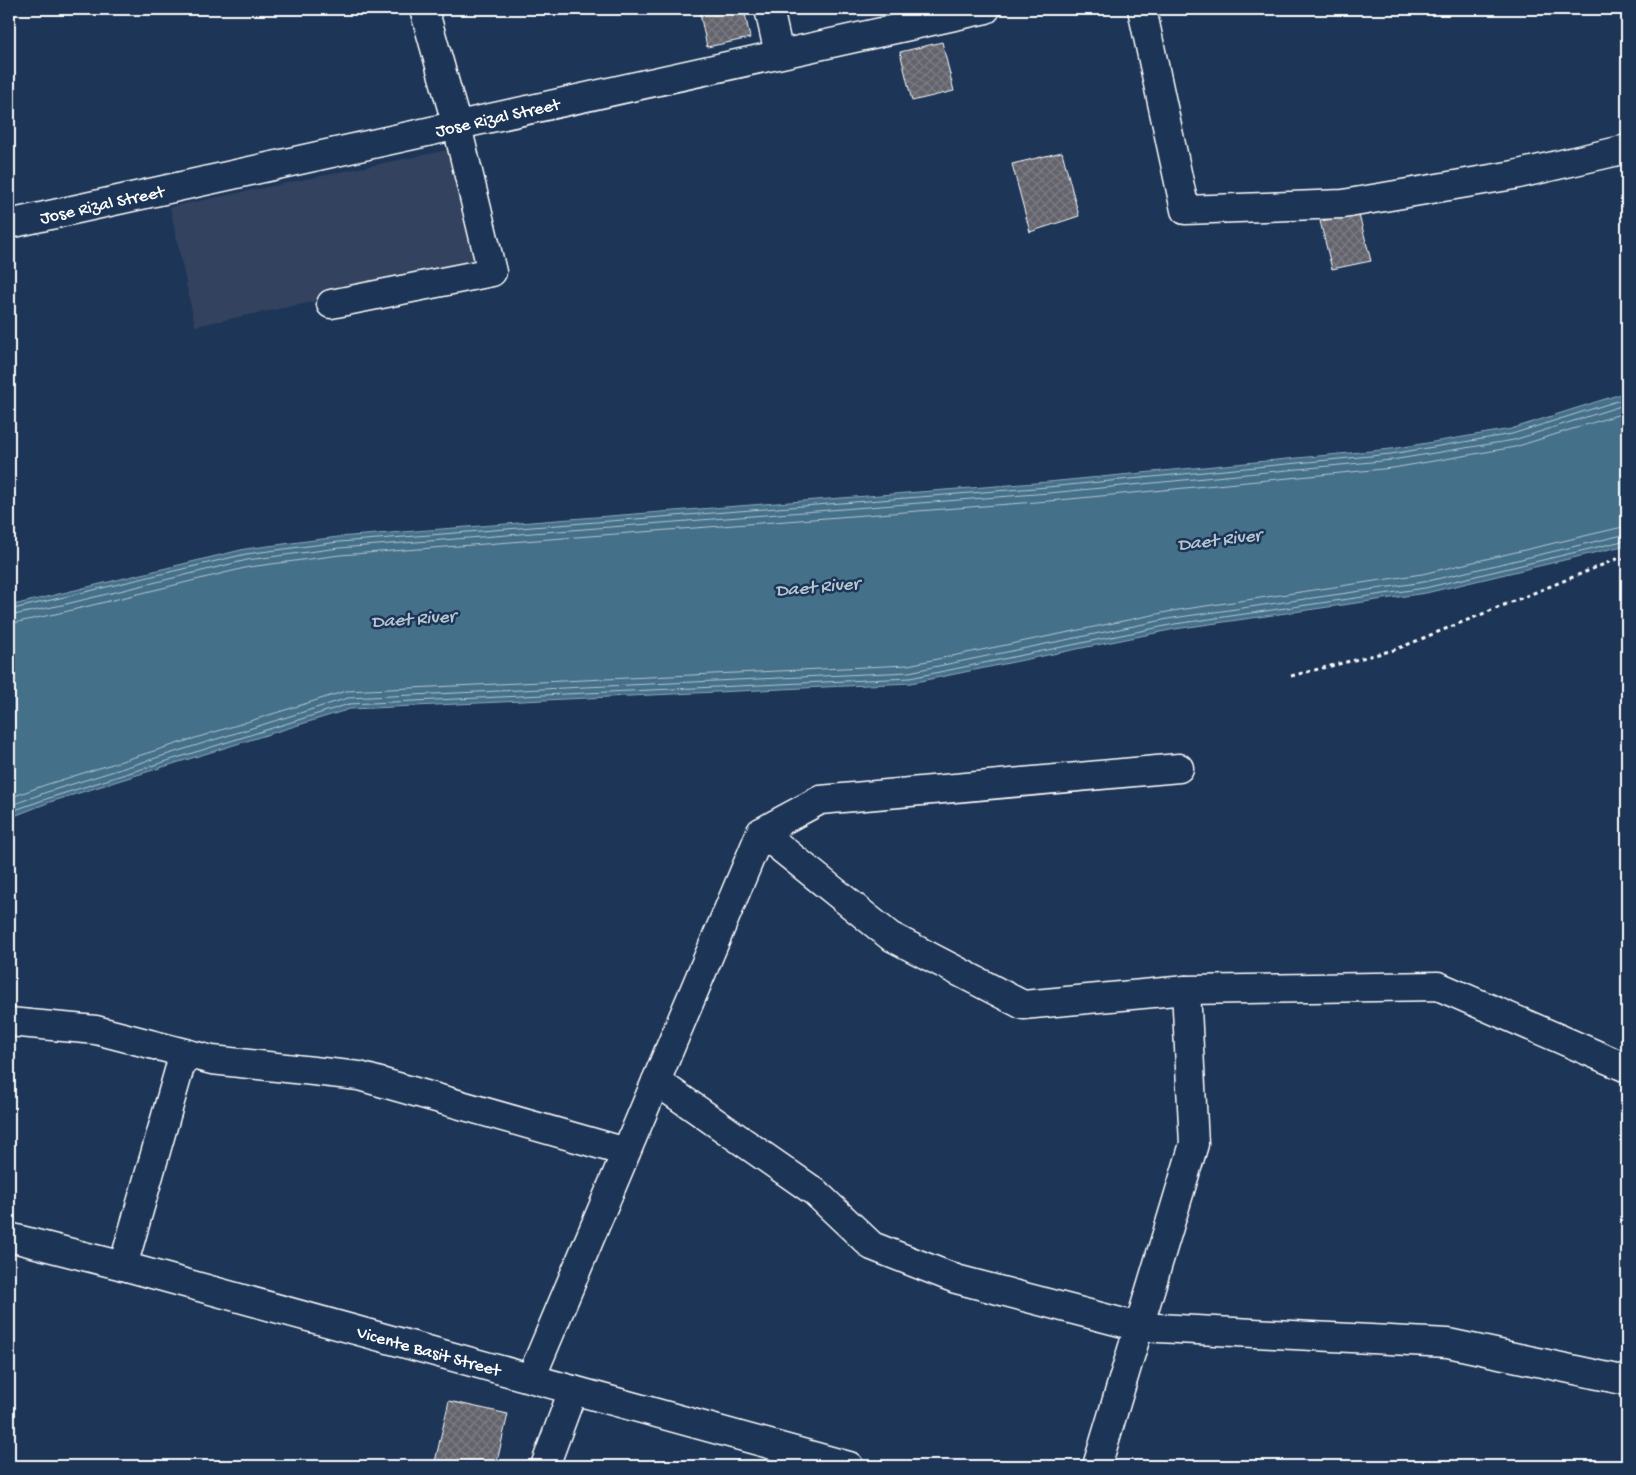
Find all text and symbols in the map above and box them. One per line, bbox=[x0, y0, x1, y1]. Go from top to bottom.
street label: Jose Rizal Street bbox=[434, 95, 564, 143]
street label: Jose Rizal Street bbox=[38, 182, 168, 230]
water label: Daet River bbox=[1176, 524, 1267, 558]
water label: Daet River bbox=[774, 573, 864, 604]
water label: Daet River bbox=[371, 606, 460, 635]
street label: Vicente Basit Street bbox=[353, 1323, 504, 1383]

